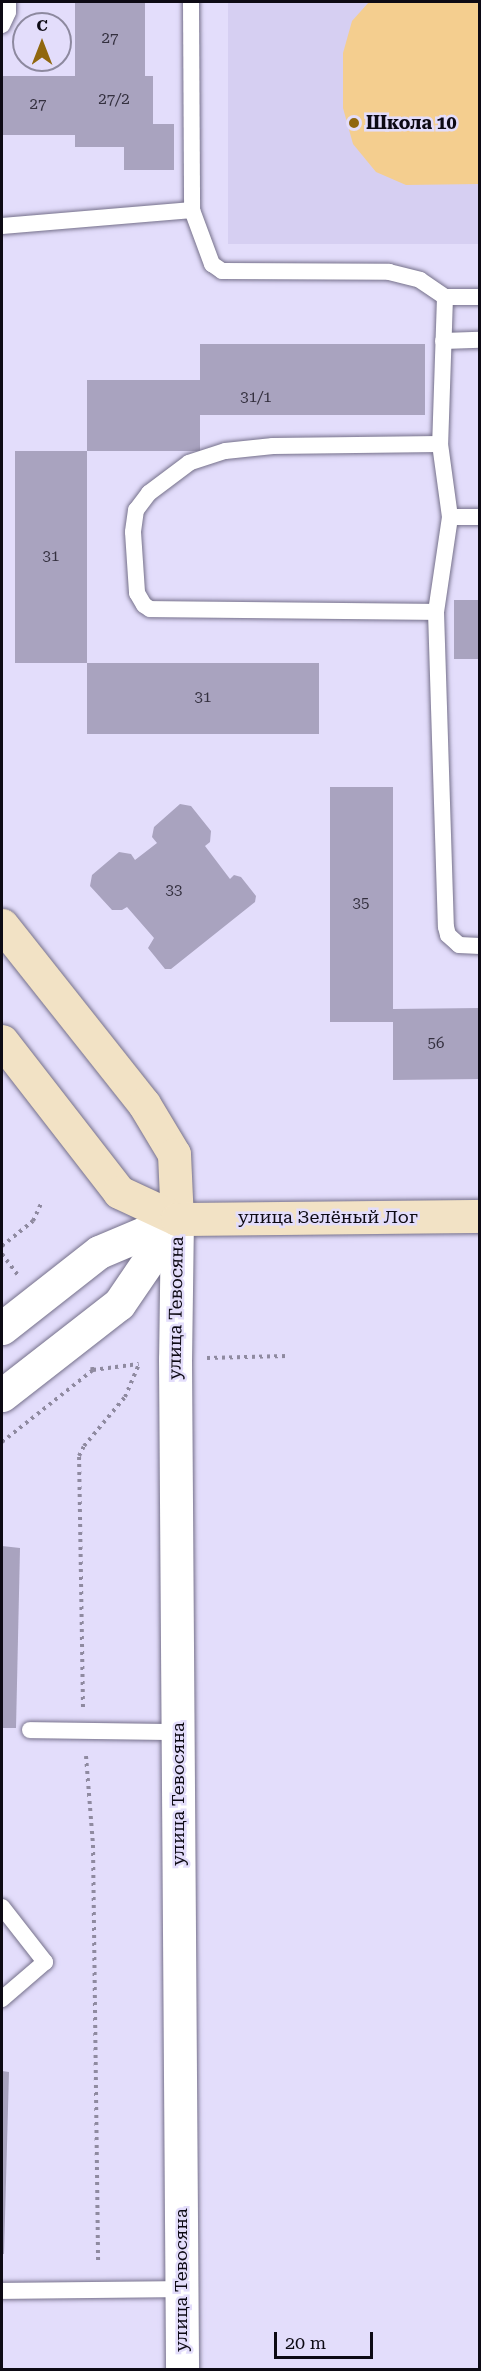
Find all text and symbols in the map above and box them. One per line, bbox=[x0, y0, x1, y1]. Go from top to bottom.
north arrow bbox=[12, 12, 72, 72]
text: С bbox=[36, 16, 48, 35]
house number: 27 bbox=[102, 30, 118, 48]
house number: 27/2 bbox=[98, 91, 130, 109]
house number: 27 bbox=[30, 96, 46, 114]
place label: Школа 10 bbox=[366, 112, 457, 134]
marker: Школа 10 bbox=[347, 116, 361, 130]
house number: 31/1 bbox=[240, 389, 272, 407]
house number: 31 bbox=[43, 548, 59, 566]
house number: 31 bbox=[195, 689, 211, 707]
house number: 33 bbox=[166, 882, 182, 900]
house number: 35 bbox=[353, 895, 369, 913]
house number: 56 bbox=[428, 1035, 444, 1053]
street label: улица Зелёный Лог bbox=[238, 1206, 418, 1228]
street label: улица Тевосяна bbox=[164, 1236, 188, 1380]
street label: улица Тевосяна bbox=[167, 1722, 189, 1866]
street label: улица Тевосяна bbox=[170, 2208, 192, 2352]
scale bar bbox=[277, 2320, 376, 2358]
text: 20 m bbox=[285, 2332, 326, 2353]

